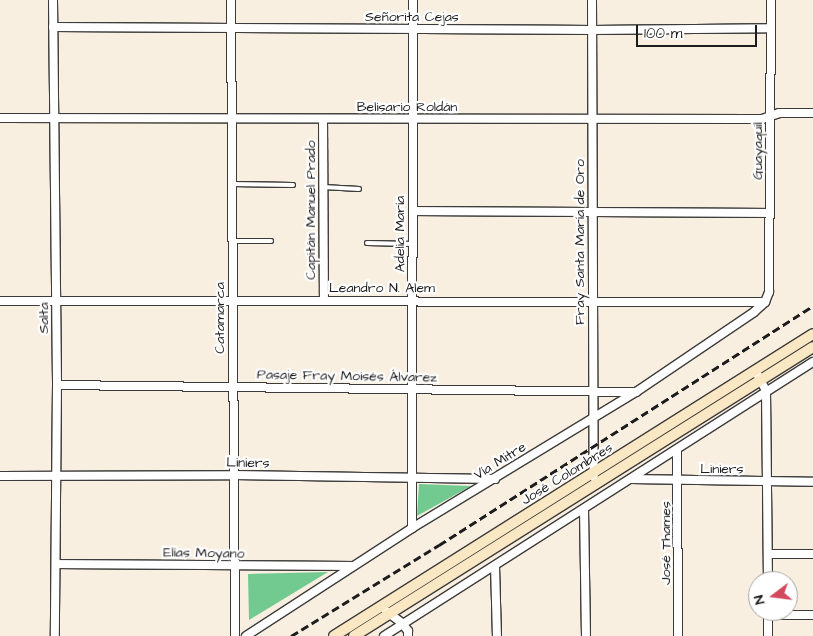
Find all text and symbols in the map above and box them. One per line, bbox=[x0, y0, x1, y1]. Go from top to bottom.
street label: Señorita Cejas bbox=[365, 9, 459, 25]
scale bar bbox=[638, 15, 759, 47]
text: 100 m bbox=[644, 23, 683, 44]
street label: Belisario Roldán bbox=[357, 99, 457, 115]
street label: Guayaquil bbox=[750, 122, 766, 180]
street label: Capitán Manuel Prado bbox=[303, 140, 319, 280]
street label: Fray Santa María de Oro bbox=[572, 159, 588, 325]
street label: Adelia María bbox=[392, 196, 408, 272]
street label: Leandro N. Alem bbox=[329, 280, 435, 296]
street label: Catamarca bbox=[212, 282, 228, 354]
street label: Salta bbox=[36, 302, 52, 334]
street label: Pasaje Fray Moisés Álvarez bbox=[257, 366, 437, 386]
street label: Vía Mitre bbox=[471, 438, 529, 484]
street label: José Colombres bbox=[518, 439, 616, 509]
street label: Liniers bbox=[226, 454, 270, 472]
street label: Liniers bbox=[700, 461, 744, 477]
street label: José Thames bbox=[658, 501, 674, 585]
street label: Elías Moyano bbox=[163, 544, 245, 562]
north arrow bbox=[748, 571, 798, 621]
text: N bbox=[749, 593, 770, 606]

